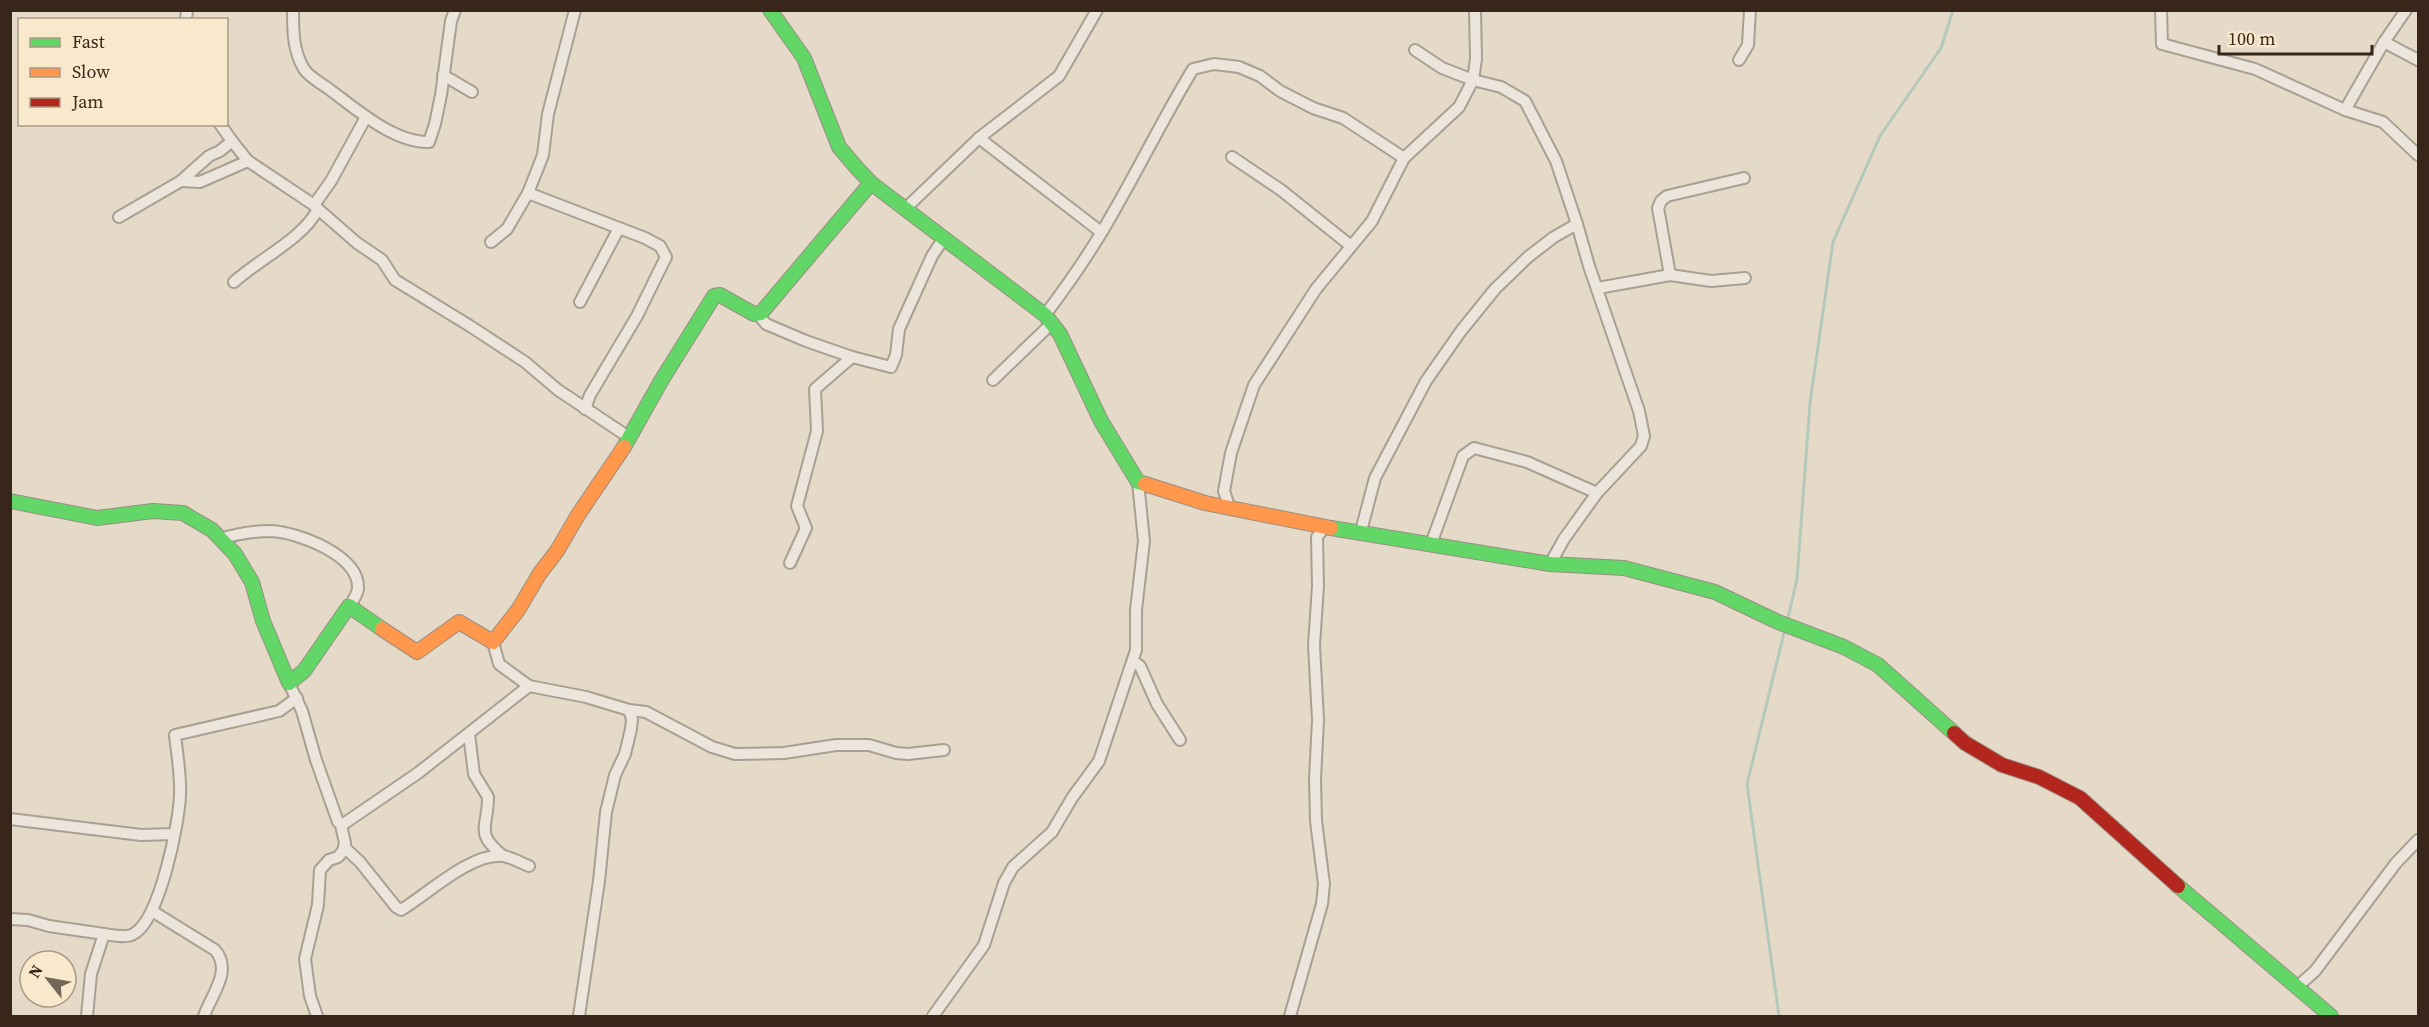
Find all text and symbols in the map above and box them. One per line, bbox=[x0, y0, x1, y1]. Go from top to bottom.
legend bbox=[18, 18, 228, 126]
scale bar bbox=[2219, 18, 2372, 56]
text: 100 m bbox=[2228, 26, 2275, 51]
text: Fast bbox=[72, 29, 105, 54]
text: Slow bbox=[72, 59, 110, 84]
text: Jam bbox=[71, 89, 104, 114]
north arrow bbox=[18, 949, 78, 1009]
text: N bbox=[23, 960, 48, 982]

